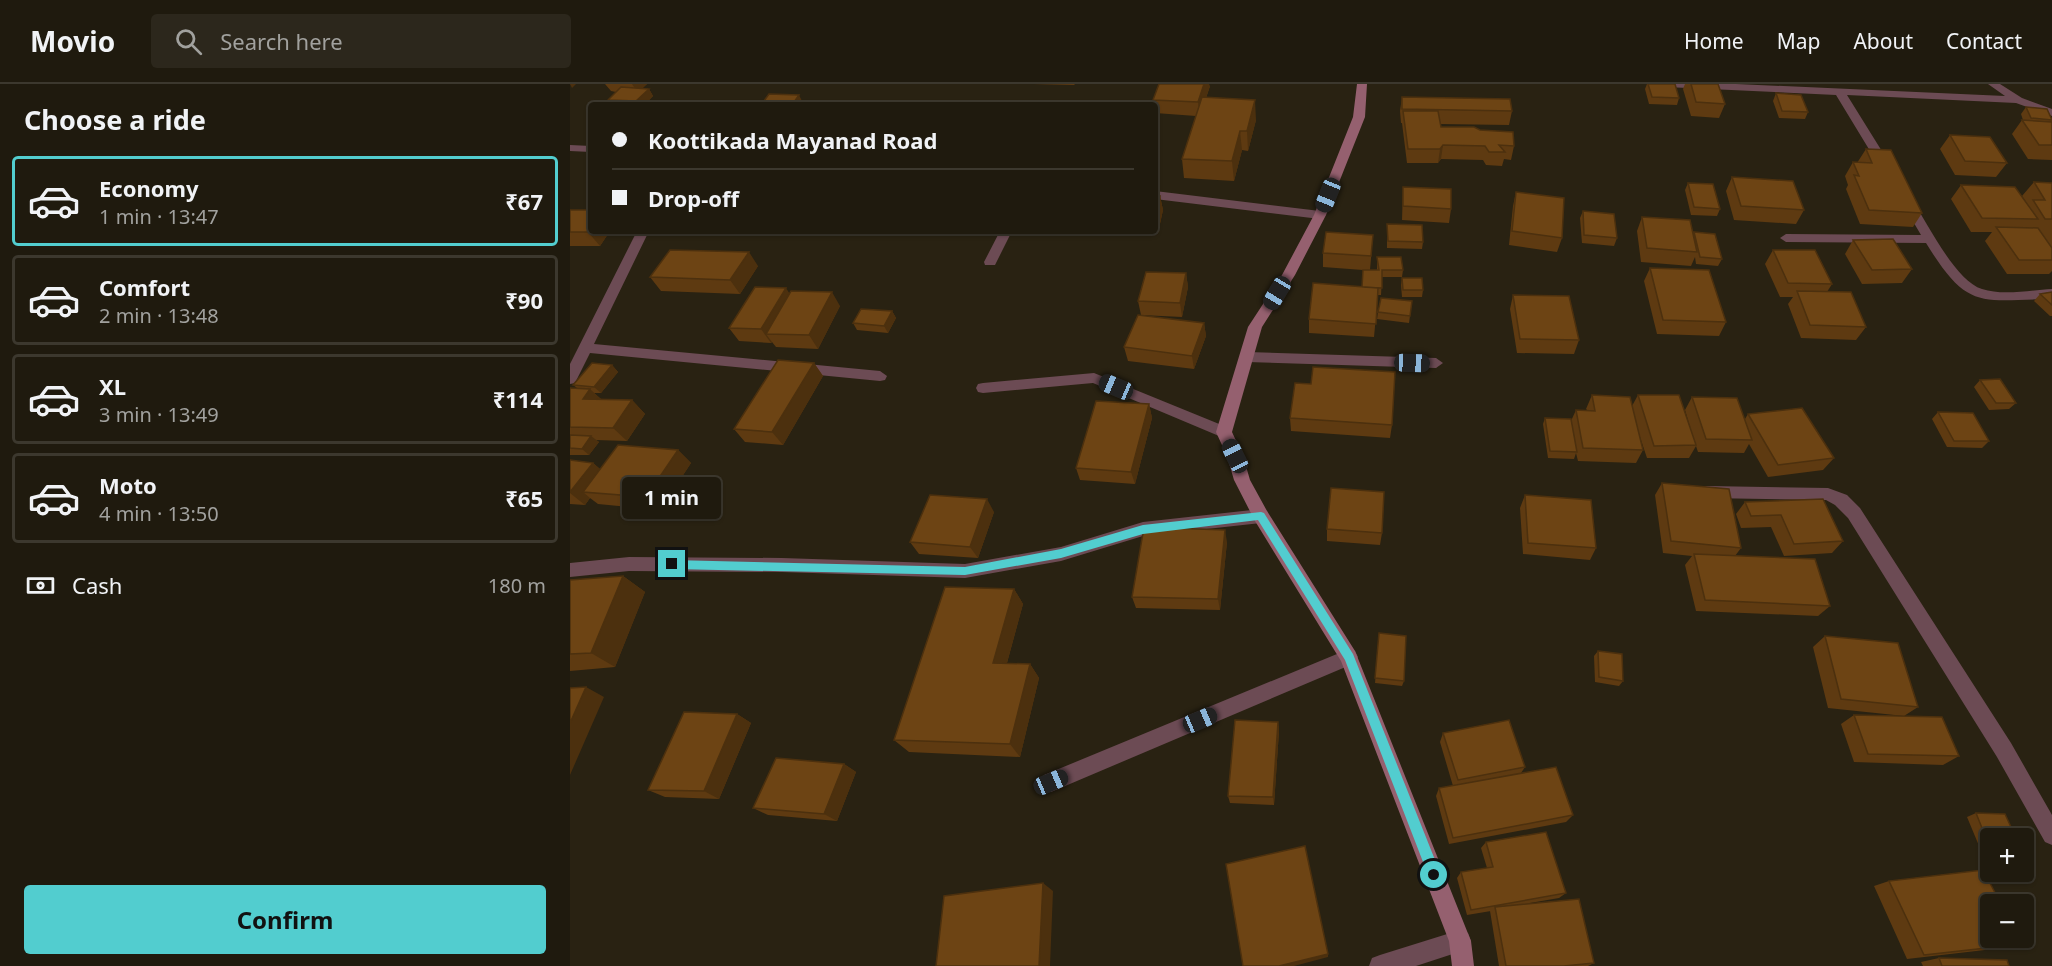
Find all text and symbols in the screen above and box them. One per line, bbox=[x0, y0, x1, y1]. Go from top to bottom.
search box bbox=[151, 14, 571, 68]
text: Movio bbox=[30, 22, 115, 60]
icon: search bbox=[172, 25, 205, 58]
text: Search here bbox=[220, 26, 343, 56]
text: Home bbox=[1684, 27, 1744, 55]
text: Map bbox=[1777, 27, 1820, 55]
text: About bbox=[1853, 27, 1913, 55]
text: Contact bbox=[1946, 27, 2022, 55]
text: Choose a ride bbox=[24, 101, 206, 138]
text: Koottikada Mayanad Road bbox=[648, 125, 937, 155]
text: Economy bbox=[99, 173, 198, 203]
icon: car bbox=[27, 174, 81, 228]
car bbox=[1313, 175, 1343, 215]
text: Drop-off bbox=[648, 183, 739, 213]
text: ₹67 bbox=[505, 186, 543, 216]
text: 1 min · 13:47 bbox=[99, 203, 219, 230]
text: Comfort bbox=[99, 272, 190, 302]
icon: car bbox=[27, 273, 81, 327]
car bbox=[1260, 273, 1294, 313]
text: ₹90 bbox=[505, 285, 543, 315]
text: 2 min · 13:48 bbox=[99, 302, 219, 329]
car bbox=[1394, 353, 1430, 373]
text: XL bbox=[99, 371, 126, 401]
icon: car bbox=[27, 372, 81, 426]
car bbox=[1096, 372, 1136, 402]
text: ₹114 bbox=[493, 384, 543, 414]
text: 3 min · 13:49 bbox=[99, 401, 219, 428]
car bbox=[1219, 436, 1251, 476]
text: Moto bbox=[99, 470, 157, 500]
icon: car bbox=[27, 471, 81, 525]
callout: 1 min bbox=[622, 477, 722, 519]
text: ₹65 bbox=[505, 483, 543, 513]
text: 1 min bbox=[644, 484, 699, 511]
text: 4 min · 13:50 bbox=[99, 500, 219, 527]
route end bbox=[658, 550, 685, 577]
icon: cash bbox=[24, 569, 57, 602]
text: Cash bbox=[72, 570, 122, 600]
text: 180 m bbox=[488, 572, 546, 599]
car bbox=[1180, 705, 1220, 735]
car bbox=[1031, 767, 1071, 797]
map controls bbox=[1980, 828, 2034, 948]
button: + bbox=[1980, 828, 2034, 882]
route start bbox=[1420, 861, 1447, 888]
button: Confirm bbox=[24, 885, 546, 954]
button: − bbox=[1980, 894, 2034, 948]

